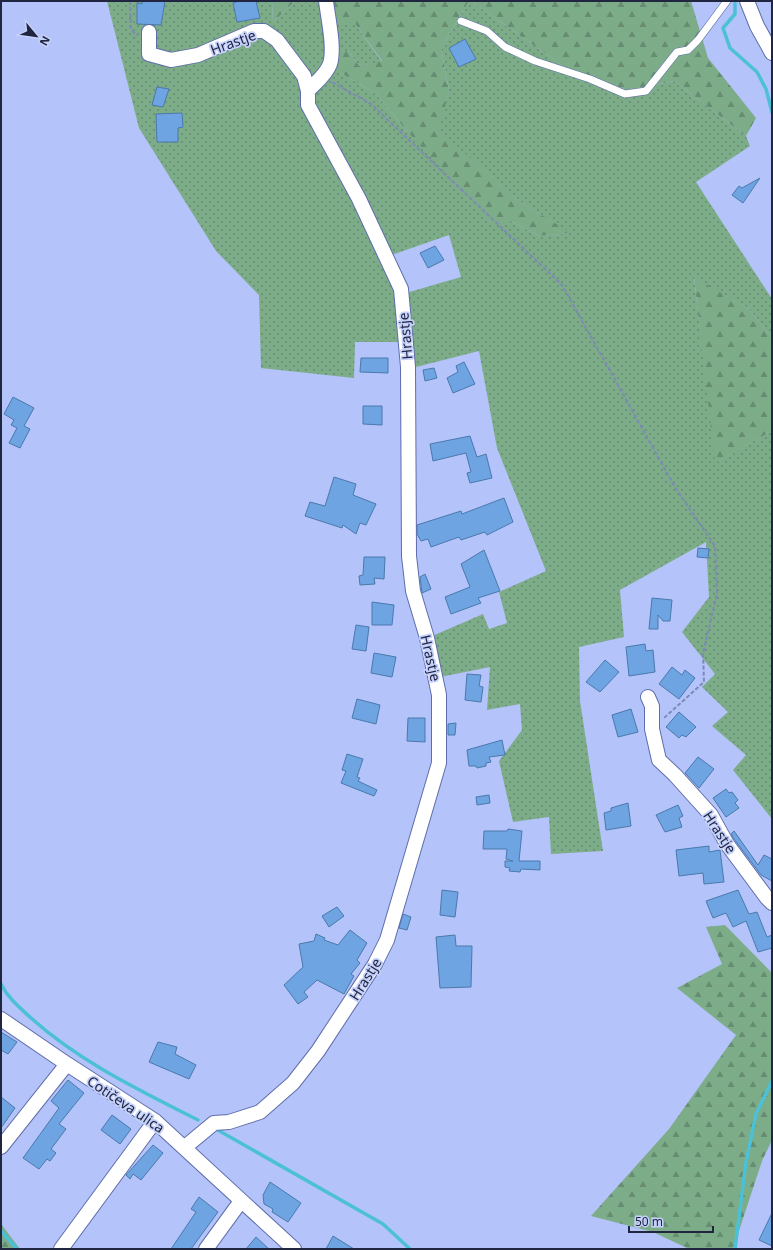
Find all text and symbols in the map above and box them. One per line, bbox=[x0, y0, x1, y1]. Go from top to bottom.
north arrow bbox=[16, 16, 56, 56]
street label: Hrastje bbox=[208, 25, 258, 59]
text: N bbox=[36, 34, 54, 49]
street label: Hrastje bbox=[393, 312, 417, 360]
street label: Hrastje bbox=[416, 633, 446, 683]
street label: Hrastje bbox=[699, 807, 741, 857]
street label: Hrastje bbox=[344, 954, 386, 1004]
street label: Cotičeva ulica bbox=[84, 1071, 168, 1137]
scale bar bbox=[629, 1208, 713, 1234]
text: 50 m bbox=[635, 1213, 663, 1230]

